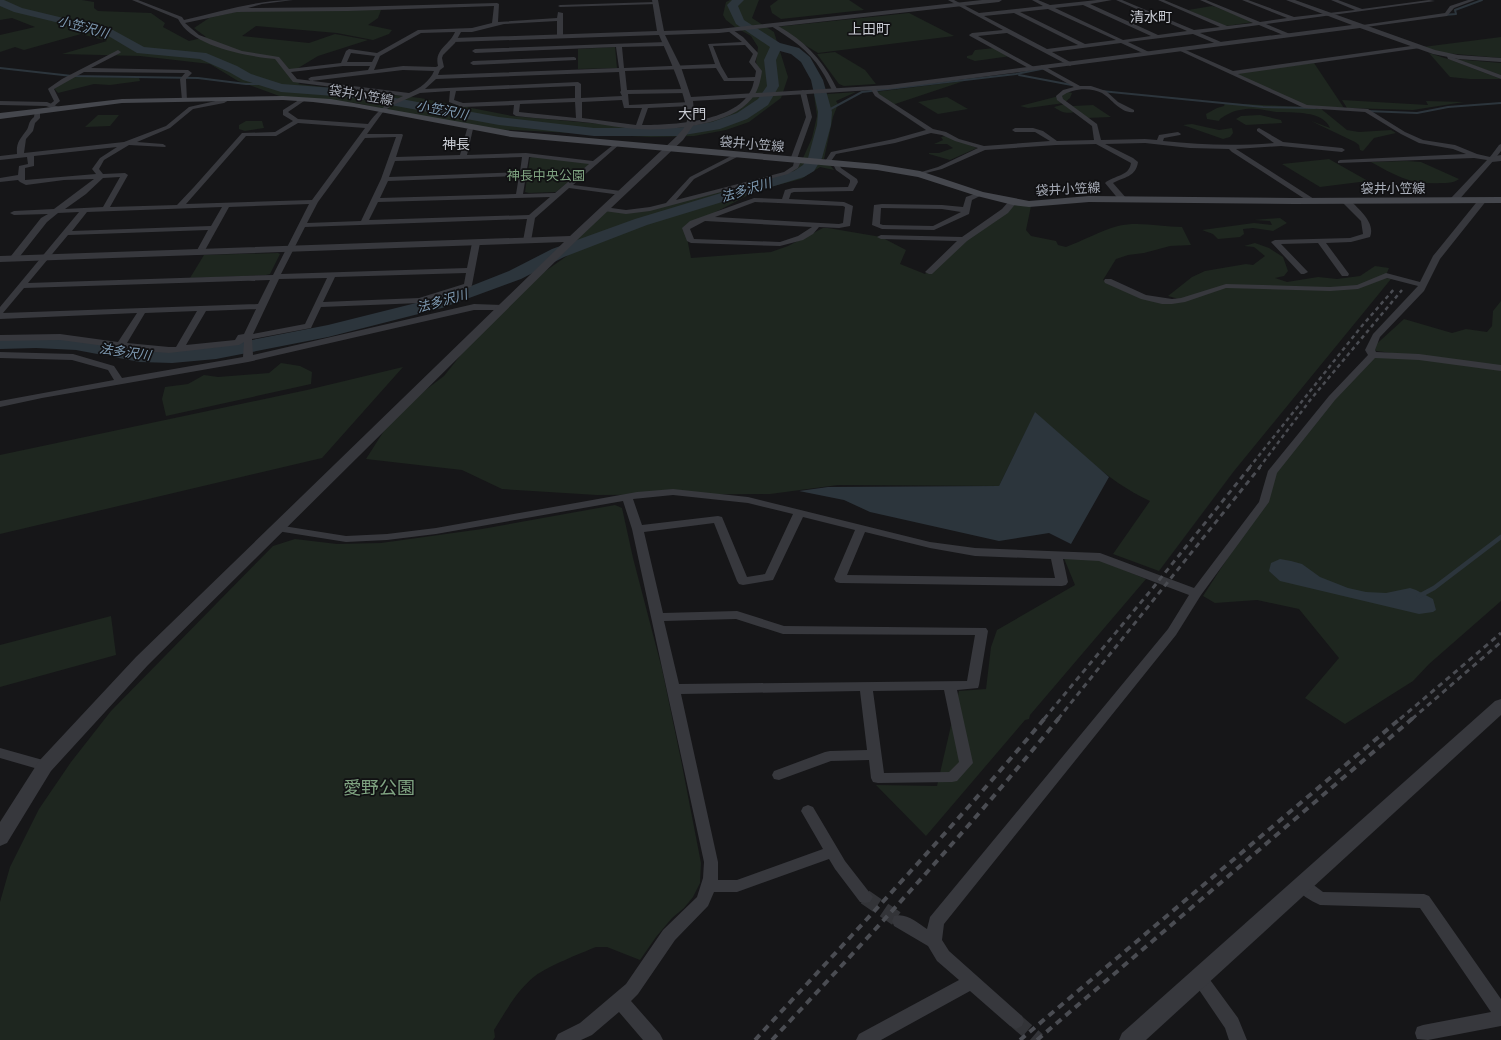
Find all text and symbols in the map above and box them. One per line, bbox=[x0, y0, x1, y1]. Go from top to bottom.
district label: 清水町 bbox=[1130, 9, 1172, 26]
water label: 小笠沢川 bbox=[56, 13, 112, 41]
district label: 上田町 bbox=[848, 21, 890, 38]
street label: 袋井小笠線 bbox=[328, 82, 394, 108]
water label: 小笠沢川 bbox=[415, 98, 471, 123]
district label: 大門 bbox=[678, 106, 706, 123]
street label: 袋井小笠線 bbox=[719, 134, 785, 154]
district label: 神長 bbox=[442, 136, 470, 153]
park label: 神長中央公園 bbox=[507, 168, 585, 183]
water label: 法多沢川 bbox=[719, 175, 775, 205]
street label: 袋井小笠線 bbox=[1035, 180, 1101, 198]
street label: 袋井小笠線 bbox=[1360, 181, 1426, 196]
water label: 法多沢川 bbox=[415, 286, 471, 315]
water label: 法多沢川 bbox=[98, 341, 154, 363]
park label: 愛野公園 bbox=[343, 777, 415, 799]

